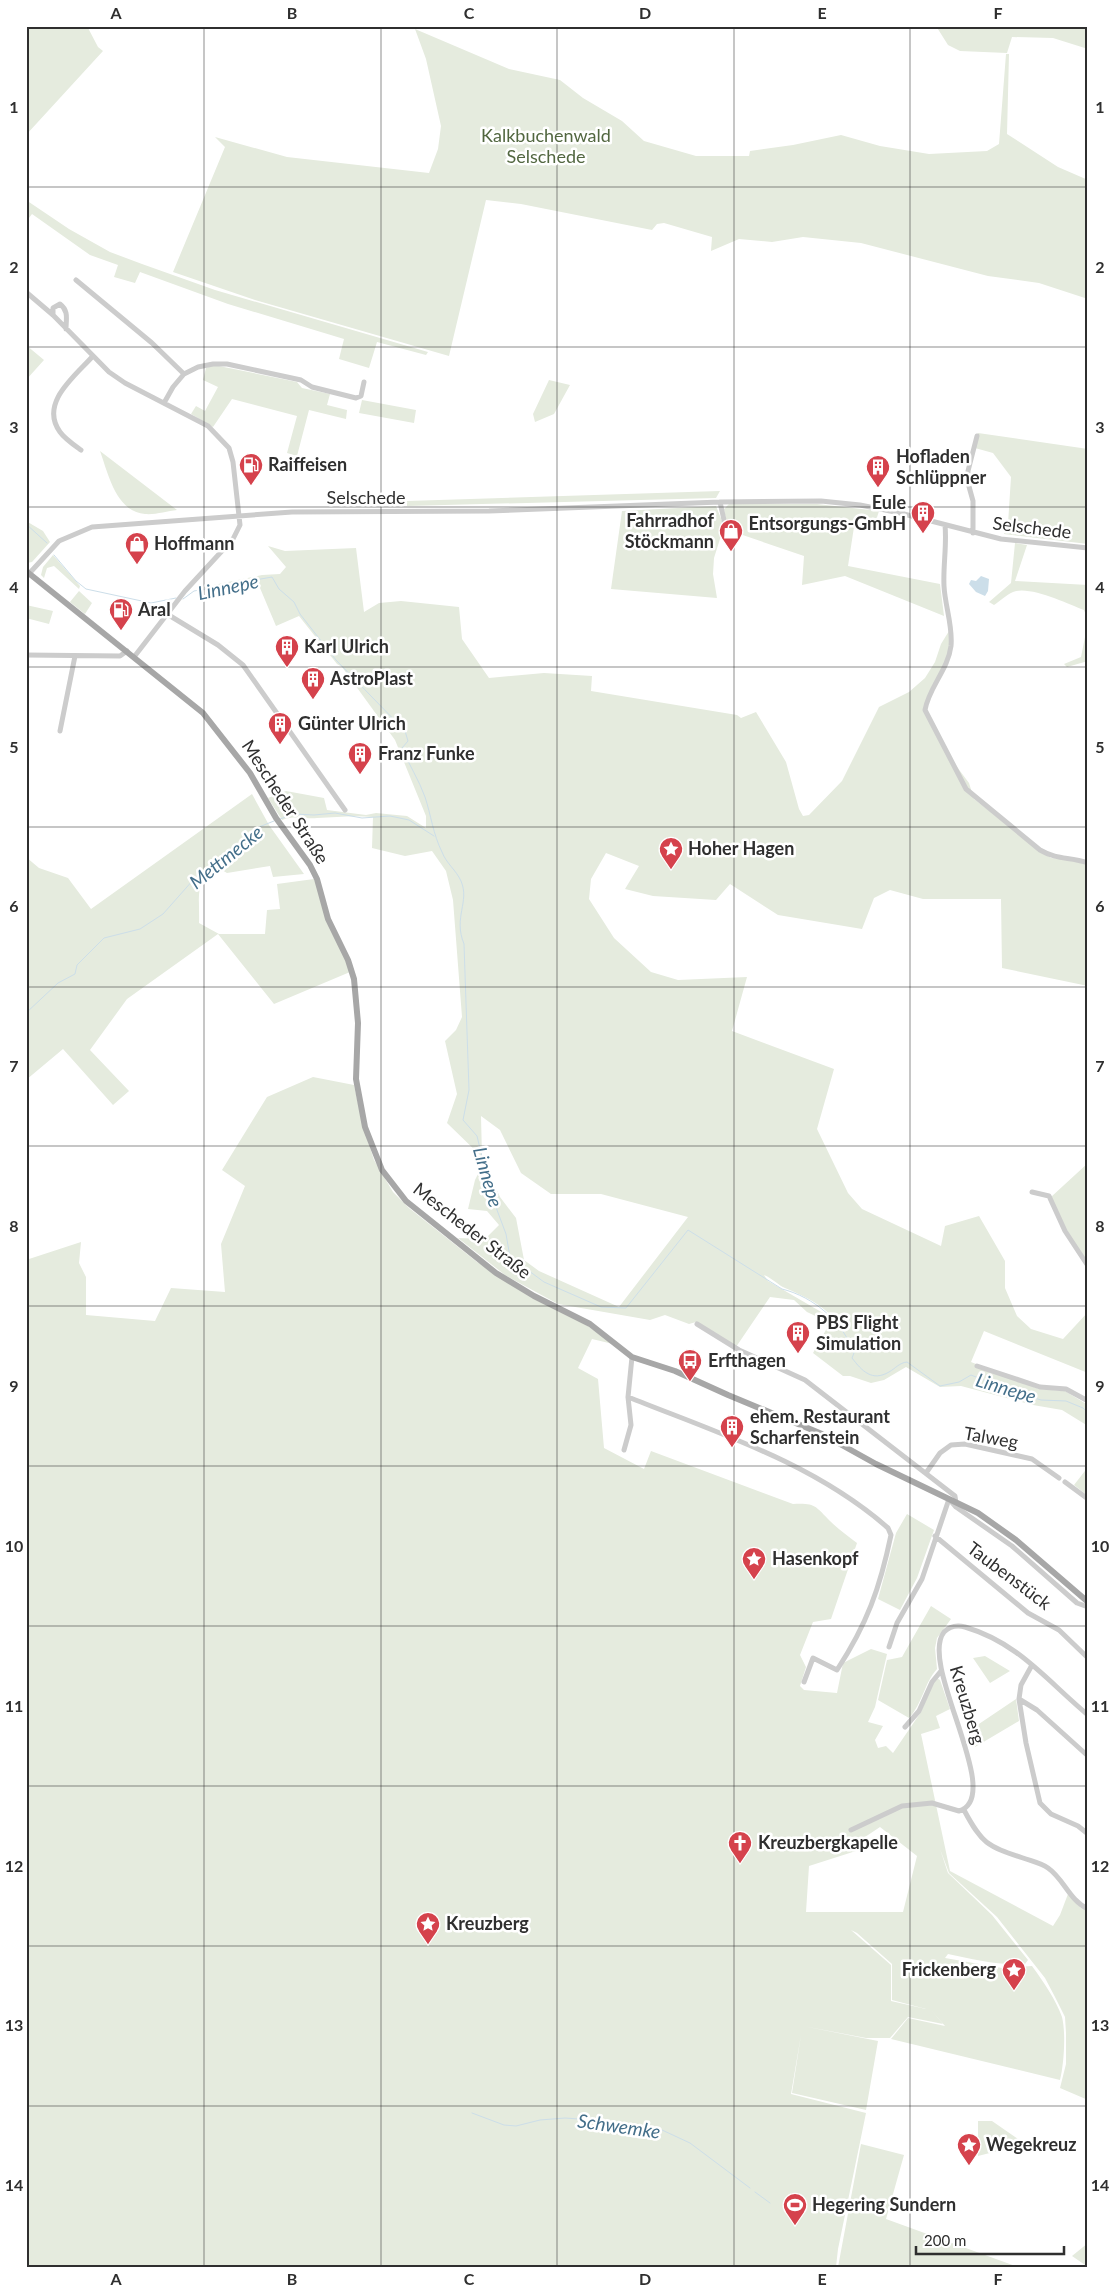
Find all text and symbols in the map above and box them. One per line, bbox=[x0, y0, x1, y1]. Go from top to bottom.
text: A bbox=[109, 3, 122, 22]
text: B bbox=[287, 3, 297, 22]
text: C bbox=[464, 3, 475, 22]
text: D bbox=[639, 3, 651, 22]
text: E bbox=[817, 3, 827, 22]
text: F bbox=[993, 3, 1003, 22]
text: 1 bbox=[9, 97, 19, 116]
text: 1 bbox=[1095, 97, 1105, 116]
park label: Kalkbuchenwald Selschede bbox=[481, 124, 611, 167]
text: 2 bbox=[9, 257, 19, 276]
text: 2 bbox=[1095, 257, 1105, 276]
text: 3 bbox=[9, 417, 19, 436]
text: 3 bbox=[1095, 417, 1105, 436]
place label: Hofladen Schlüppner bbox=[896, 445, 987, 488]
fuel station icon: Raiffeisen bbox=[238, 452, 264, 486]
place label: Raiffeisen bbox=[268, 453, 347, 475]
building icon: Hofladen Schlüppner bbox=[865, 454, 891, 488]
street label: Selschede bbox=[327, 486, 406, 508]
place label: Eule Entsorgungs-GmbH bbox=[748, 491, 906, 534]
building icon: Eule Entsorgungs-GmbH bbox=[910, 500, 936, 534]
place label: Fahrradhof Stöckmann bbox=[625, 509, 715, 552]
street label: Selschede bbox=[992, 511, 1073, 543]
shop icon: Fahrradhof Stöckmann bbox=[718, 518, 744, 552]
shop icon: Hoffmann bbox=[124, 531, 150, 565]
place label: Hoffmann bbox=[154, 532, 235, 554]
water label: Linnepe bbox=[195, 569, 260, 604]
text: 4 bbox=[9, 577, 19, 596]
text: 4 bbox=[1095, 577, 1105, 596]
fuel station icon: Aral bbox=[108, 597, 134, 631]
place label: Aral bbox=[137, 598, 171, 620]
building icon: Karl Ulrich bbox=[274, 634, 300, 668]
place label: Karl Ulrich bbox=[304, 635, 389, 657]
building icon: AstroPlast bbox=[300, 666, 326, 700]
place label: AstroPlast bbox=[329, 667, 413, 689]
building icon: Günter Ulrich bbox=[267, 711, 293, 745]
place label: Günter Ulrich bbox=[298, 712, 406, 734]
street label: Mescheder Straße bbox=[238, 735, 334, 868]
text: 5 bbox=[9, 737, 19, 756]
text: 5 bbox=[1095, 737, 1105, 756]
building icon: Franz Funke bbox=[347, 741, 373, 775]
place label: Franz Funke bbox=[378, 742, 475, 764]
water label: Mettmecke bbox=[184, 820, 267, 893]
place icon: Hoher Hagen bbox=[658, 836, 684, 870]
place label: Hoher Hagen bbox=[688, 837, 794, 859]
text: 6 bbox=[9, 896, 19, 915]
text: 6 bbox=[1095, 896, 1105, 915]
text: 7 bbox=[9, 1056, 19, 1075]
text: 7 bbox=[1095, 1056, 1105, 1075]
water label: Linnepe bbox=[469, 1144, 508, 1210]
street label: Mescheder Straße bbox=[409, 1177, 536, 1283]
text: 8 bbox=[9, 1216, 19, 1235]
text: 8 bbox=[1095, 1216, 1105, 1235]
place label: PBS Flight Simulation bbox=[816, 1311, 901, 1354]
building icon: PBS Flight Simulation bbox=[785, 1320, 811, 1354]
bus stop icon: Erfthagen bbox=[677, 1348, 703, 1382]
place label: Erfthagen bbox=[708, 1349, 786, 1371]
water label: Linnepe bbox=[973, 1368, 1039, 1408]
text: 9 bbox=[9, 1376, 19, 1395]
text: 9 bbox=[1095, 1376, 1105, 1395]
place label: ehem. Restaurant Scharfenstein bbox=[750, 1405, 890, 1448]
building icon: ehem. Restaurant Scharfenstein bbox=[719, 1414, 745, 1448]
street label: Talweg bbox=[962, 1421, 1020, 1453]
text: 10 bbox=[5, 1536, 23, 1555]
text: 10 bbox=[1091, 1536, 1109, 1555]
street label: Taubenstück bbox=[963, 1537, 1057, 1614]
place icon: Hasenkopf bbox=[741, 1546, 767, 1580]
place label: Hasenkopf bbox=[772, 1547, 859, 1569]
street label: Kreuzberg bbox=[946, 1663, 990, 1747]
text: 11 bbox=[5, 1696, 23, 1715]
text: 11 bbox=[1091, 1696, 1109, 1715]
church icon: Kreuzbergkapelle bbox=[727, 1830, 753, 1864]
place label: Kreuzbergkapelle bbox=[758, 1831, 898, 1853]
text: 12 bbox=[5, 1856, 23, 1875]
text: 12 bbox=[1091, 1856, 1109, 1875]
place icon: Kreuzberg bbox=[415, 1911, 441, 1945]
place label: Kreuzberg bbox=[446, 1912, 529, 1934]
place icon: Frickenberg bbox=[1001, 1957, 1027, 1991]
place label: Frickenberg bbox=[902, 1958, 996, 1980]
text: 13 bbox=[5, 2015, 23, 2034]
text: 13 bbox=[1091, 2015, 1109, 2034]
water label: Schwemke bbox=[576, 2108, 662, 2143]
place icon: Wegekreuz bbox=[956, 2132, 982, 2166]
place label: Wegekreuz bbox=[986, 2133, 1077, 2155]
text: 14 bbox=[5, 2175, 23, 2194]
text: 14 bbox=[1091, 2175, 1109, 2194]
sports icon: Hegering Sundern bbox=[782, 2192, 808, 2226]
place label: Hegering Sundern bbox=[812, 2193, 956, 2215]
scale bar bbox=[916, 2223, 1064, 2255]
text: 200 m bbox=[924, 2231, 966, 2249]
text: A bbox=[109, 2269, 122, 2288]
text: B bbox=[287, 2269, 297, 2288]
text: C bbox=[464, 2269, 475, 2288]
text: D bbox=[639, 2269, 651, 2288]
text: E bbox=[817, 2269, 827, 2288]
text: F bbox=[993, 2269, 1003, 2288]

